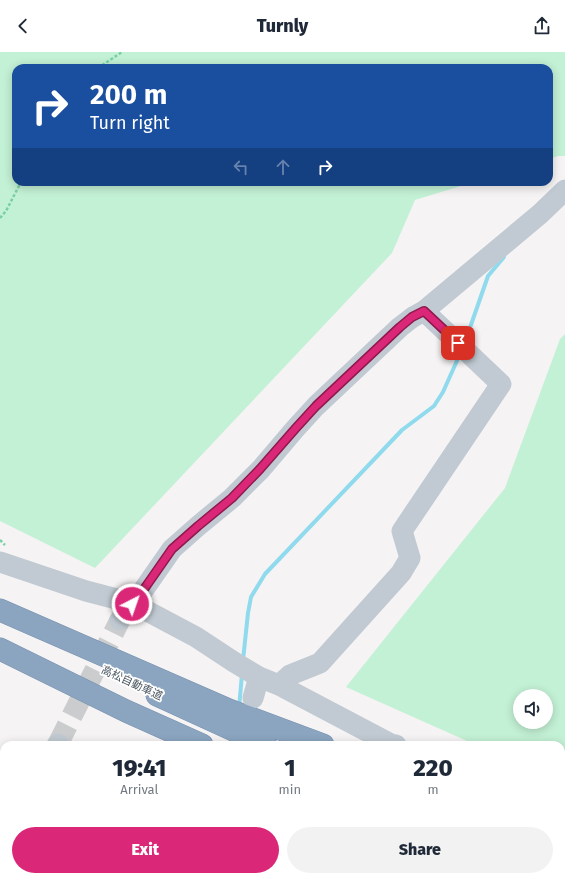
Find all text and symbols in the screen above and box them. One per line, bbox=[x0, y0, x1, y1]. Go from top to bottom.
icon: back bbox=[12, 15, 34, 37]
text: Turnly bbox=[257, 15, 308, 37]
icon: share bbox=[531, 15, 553, 37]
text: 200 m bbox=[90, 78, 168, 111]
icon: right bbox=[24, 80, 76, 132]
text: Turn right bbox=[90, 112, 170, 134]
icon: left bbox=[230, 156, 252, 178]
icon: ahead bbox=[272, 156, 294, 178]
icon: right bbox=[314, 156, 336, 178]
pin bbox=[441, 326, 475, 360]
icon: arrive bbox=[447, 332, 469, 354]
position arrow bbox=[111, 583, 153, 625]
street label: 高松自動車道 bbox=[99, 663, 165, 703]
map controls bbox=[513, 689, 553, 729]
button: sound bbox=[513, 689, 553, 729]
text: 19:41 bbox=[112, 754, 166, 782]
text: 1 bbox=[284, 754, 295, 782]
text: 220 bbox=[413, 754, 453, 782]
text: Arrival bbox=[120, 782, 158, 797]
text: min bbox=[279, 782, 301, 797]
text: m bbox=[427, 782, 439, 797]
button: Exit bbox=[12, 827, 279, 873]
button: Share bbox=[287, 827, 553, 873]

